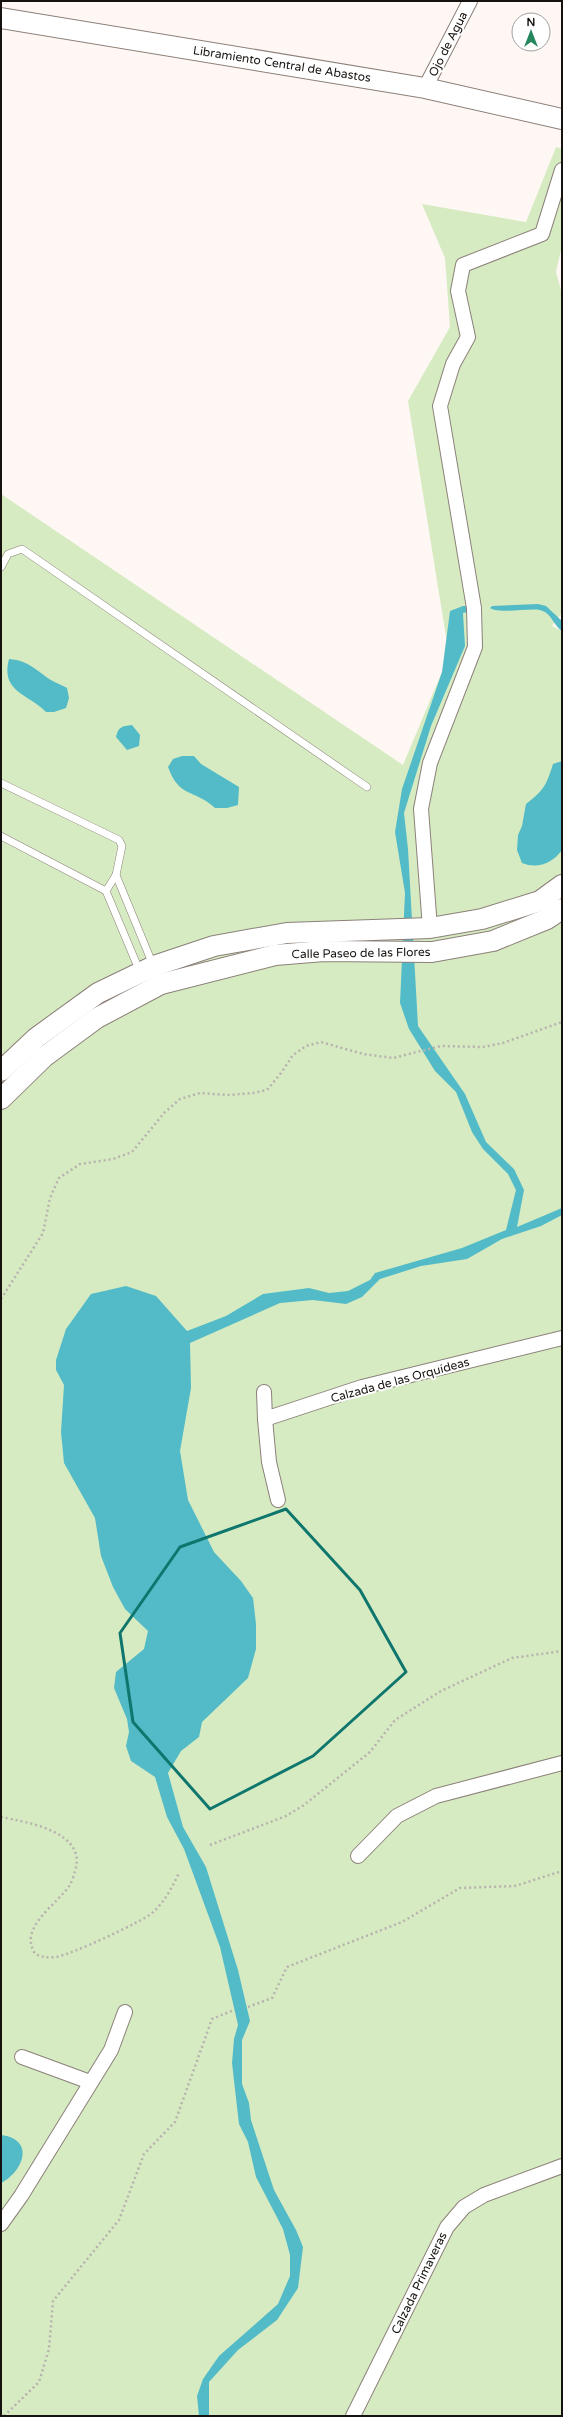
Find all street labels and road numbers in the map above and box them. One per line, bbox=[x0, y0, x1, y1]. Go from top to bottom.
street label: Ojo de Agua bbox=[426, 9, 470, 79]
street label: Libramiento Central de Abastos bbox=[192, 43, 372, 85]
street label: Calle Paseo de las Flores bbox=[291, 945, 431, 961]
street label: Calzada de las Orquídeas bbox=[329, 1355, 471, 1405]
street label: Calzada Primaveras bbox=[388, 2230, 450, 2336]

